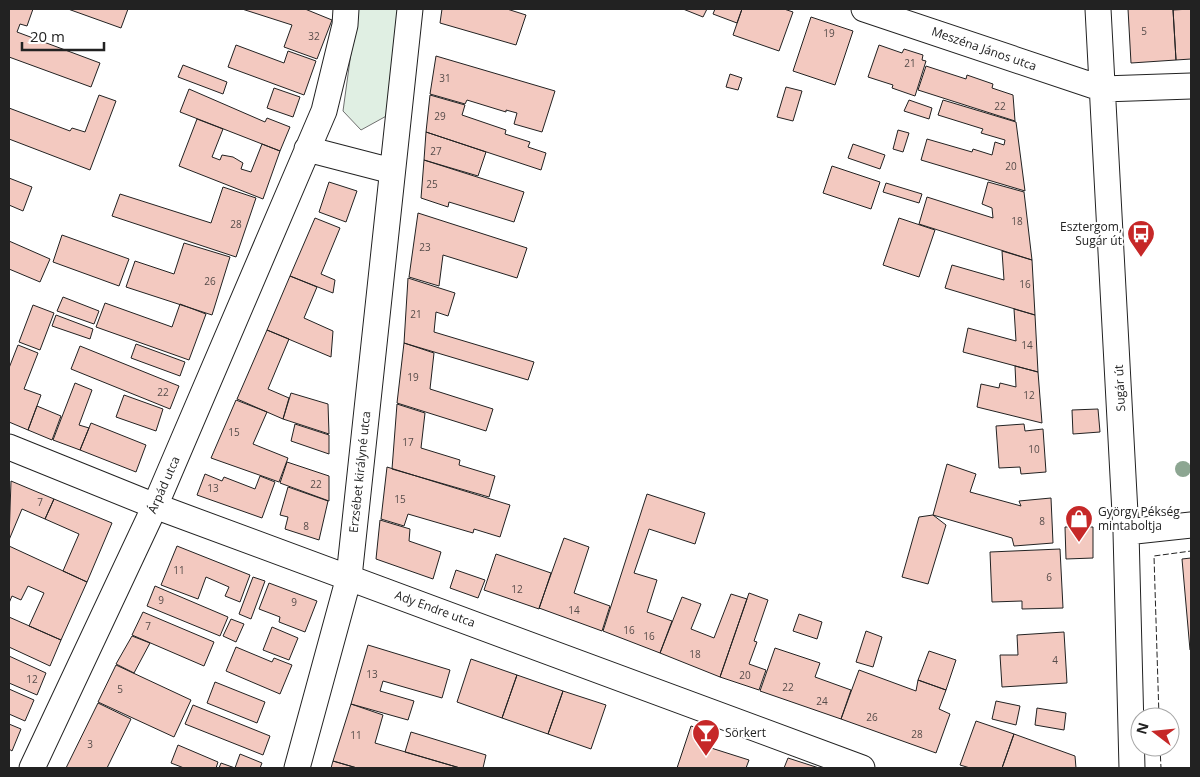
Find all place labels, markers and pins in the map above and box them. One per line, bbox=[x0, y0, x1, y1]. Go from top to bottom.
place label: Esztergom, Sugár út bbox=[1060, 218, 1122, 249]
bus stop icon: Esztergom, Sugár út bbox=[1126, 219, 1156, 258]
place label: György Pékség mintaboltja bbox=[1098, 503, 1180, 534]
shop icon: György Pékség mintaboltja bbox=[1064, 504, 1094, 543]
bar icon: Sörkert bbox=[691, 718, 721, 757]
place label: Sörkert bbox=[725, 724, 766, 741]

